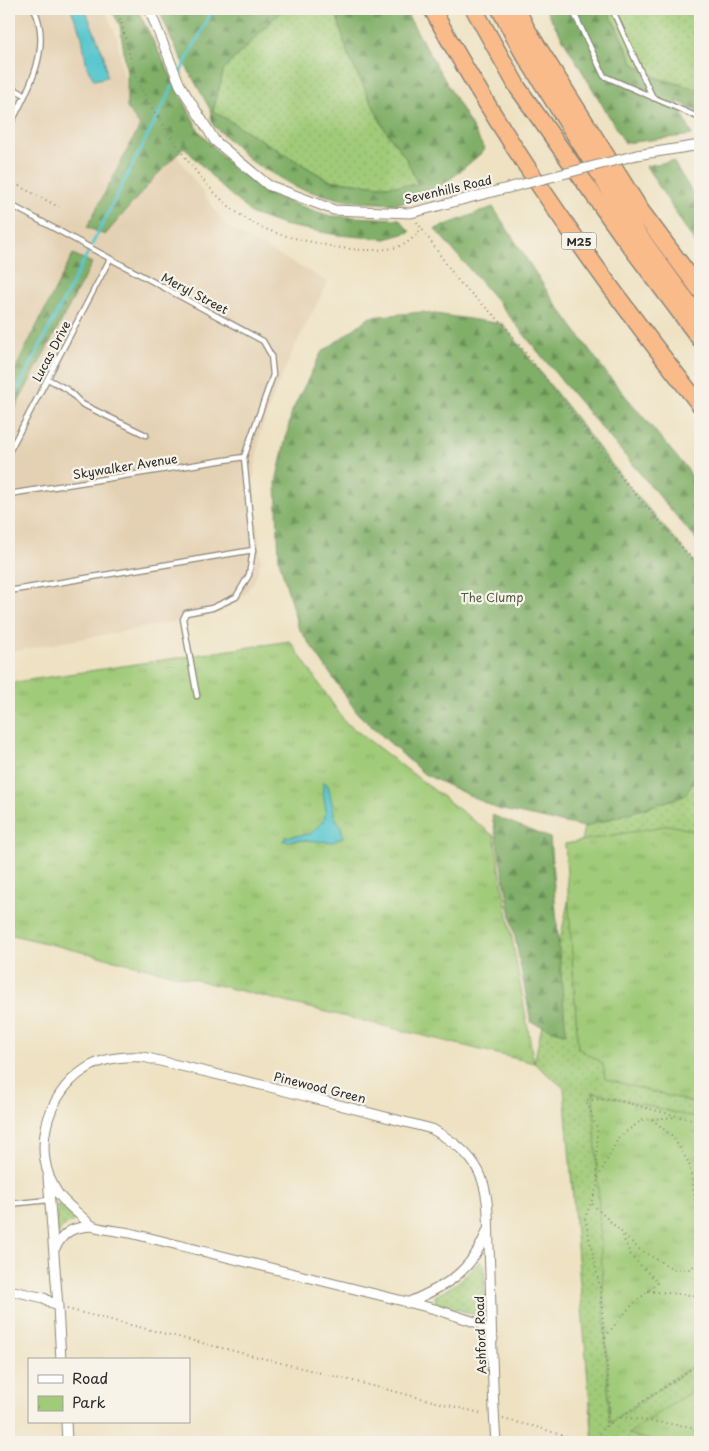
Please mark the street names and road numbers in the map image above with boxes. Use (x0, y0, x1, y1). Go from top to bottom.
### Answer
street label: Sevenhills Road (402, 170, 494, 208)
road number: M25 (562, 232, 596, 250)
street label: Meryl Street (158, 268, 232, 318)
street label: Lucas Drive (27, 317, 75, 385)
street label: Skywalker Avenue (71, 449, 179, 483)
street label: Pinewood Green (272, 1067, 368, 1107)
street label: Ashford Road (470, 1296, 490, 1374)

